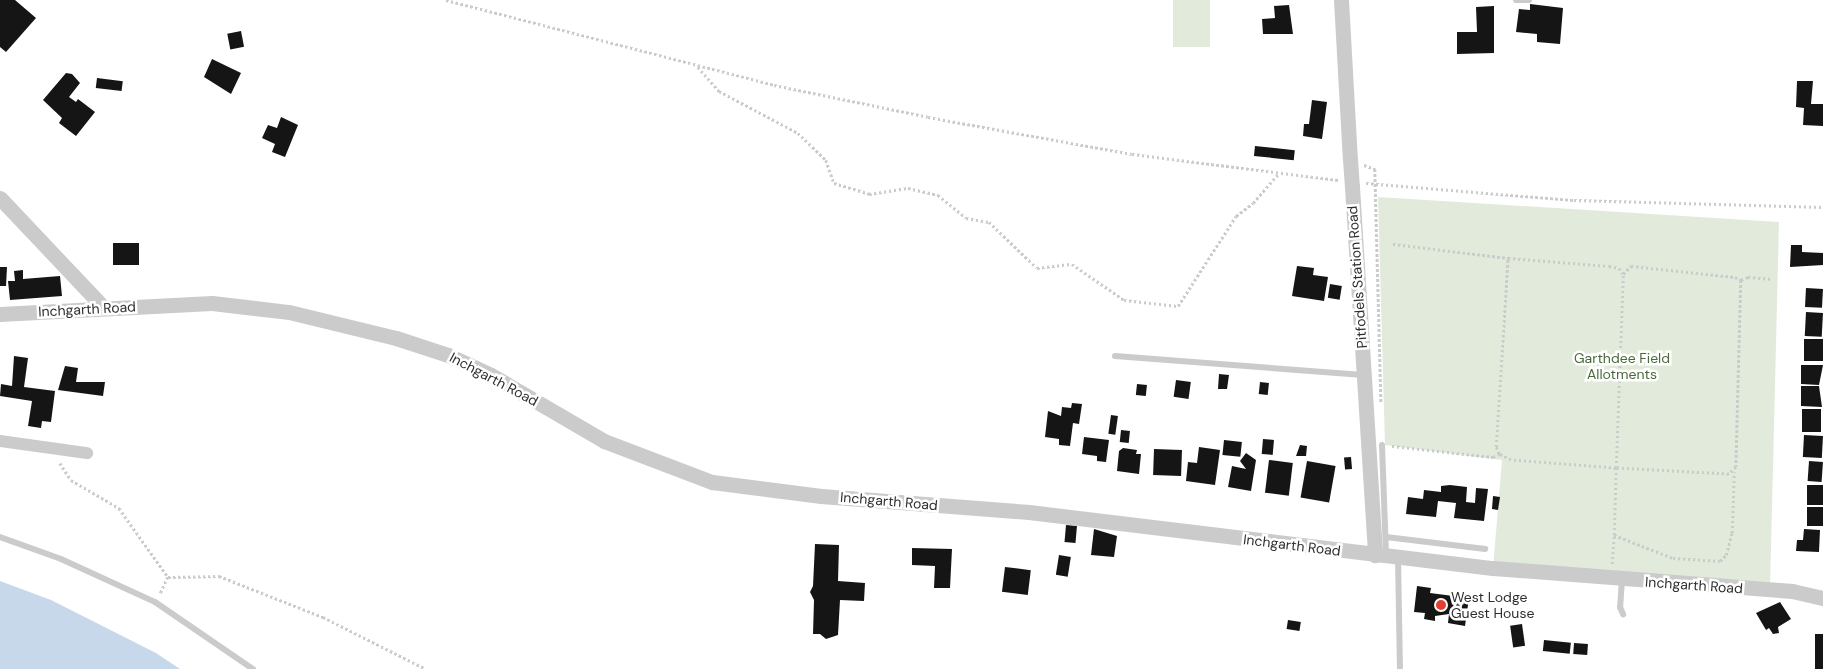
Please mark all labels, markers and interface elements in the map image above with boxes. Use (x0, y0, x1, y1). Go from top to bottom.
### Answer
street label: Pitfodels Station Road (1344, 205, 1370, 349)
street label: Inchgarth Road (38, 298, 136, 320)
street label: Inchgarth Road (447, 349, 541, 409)
park label: Garthdee Field Allotments (1574, 350, 1670, 382)
street label: Inchgarth Road (840, 488, 938, 514)
street label: Inchgarth Road (1242, 531, 1342, 559)
street label: Inchgarth Road (1645, 573, 1743, 597)
place label: West Lodge Guest House (1451, 589, 1534, 622)
marker: West Lodge Guest House (1435, 599, 1447, 611)

